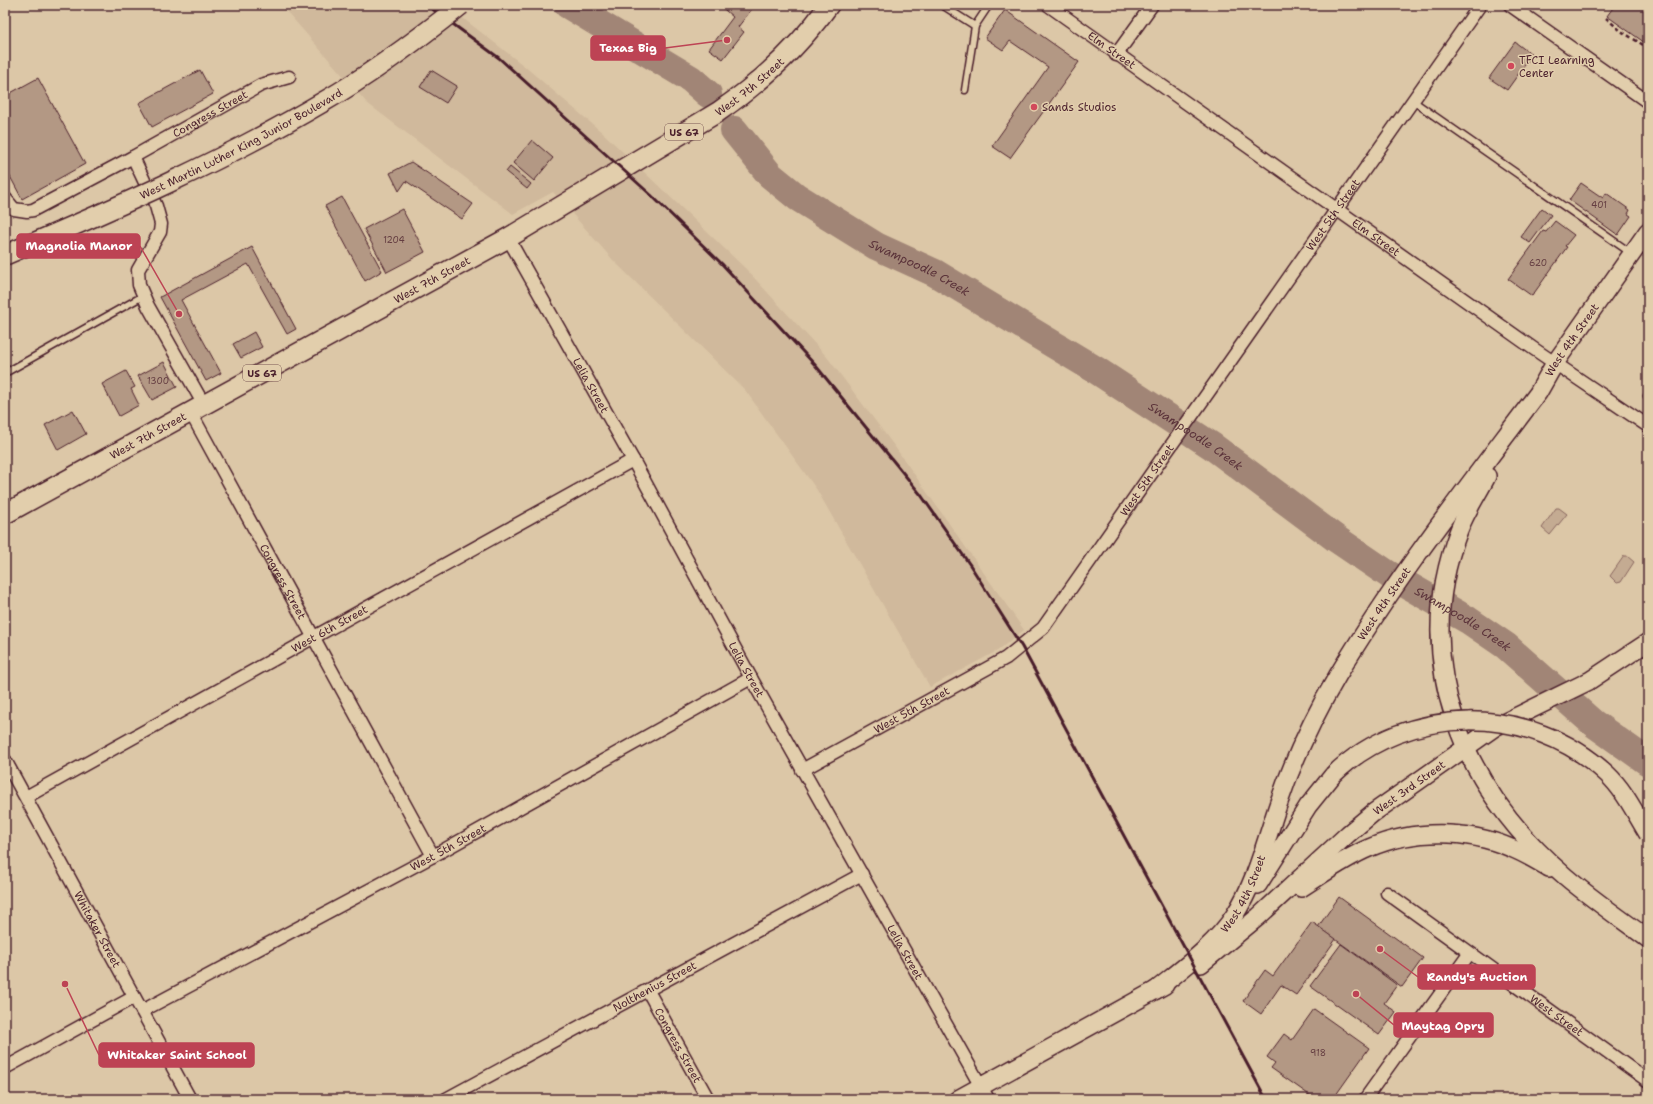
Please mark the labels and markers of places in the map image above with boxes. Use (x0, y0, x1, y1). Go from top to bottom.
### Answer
callout: Texas Big (591, 36, 665, 60)
place label: TFCI Learning Center (1519, 53, 1595, 81)
marker: TFCI Learning Center (1506, 61, 1516, 71)
place label: Sands Studios (1042, 100, 1116, 115)
marker: Sands Studios (1029, 102, 1039, 112)
callout: Magnolia Manor (17, 234, 140, 258)
callout: Randy's Auction (1418, 965, 1535, 989)
callout: Maytag Opry (1394, 1013, 1493, 1037)
callout: Whitaker Saint School (99, 1043, 254, 1067)

